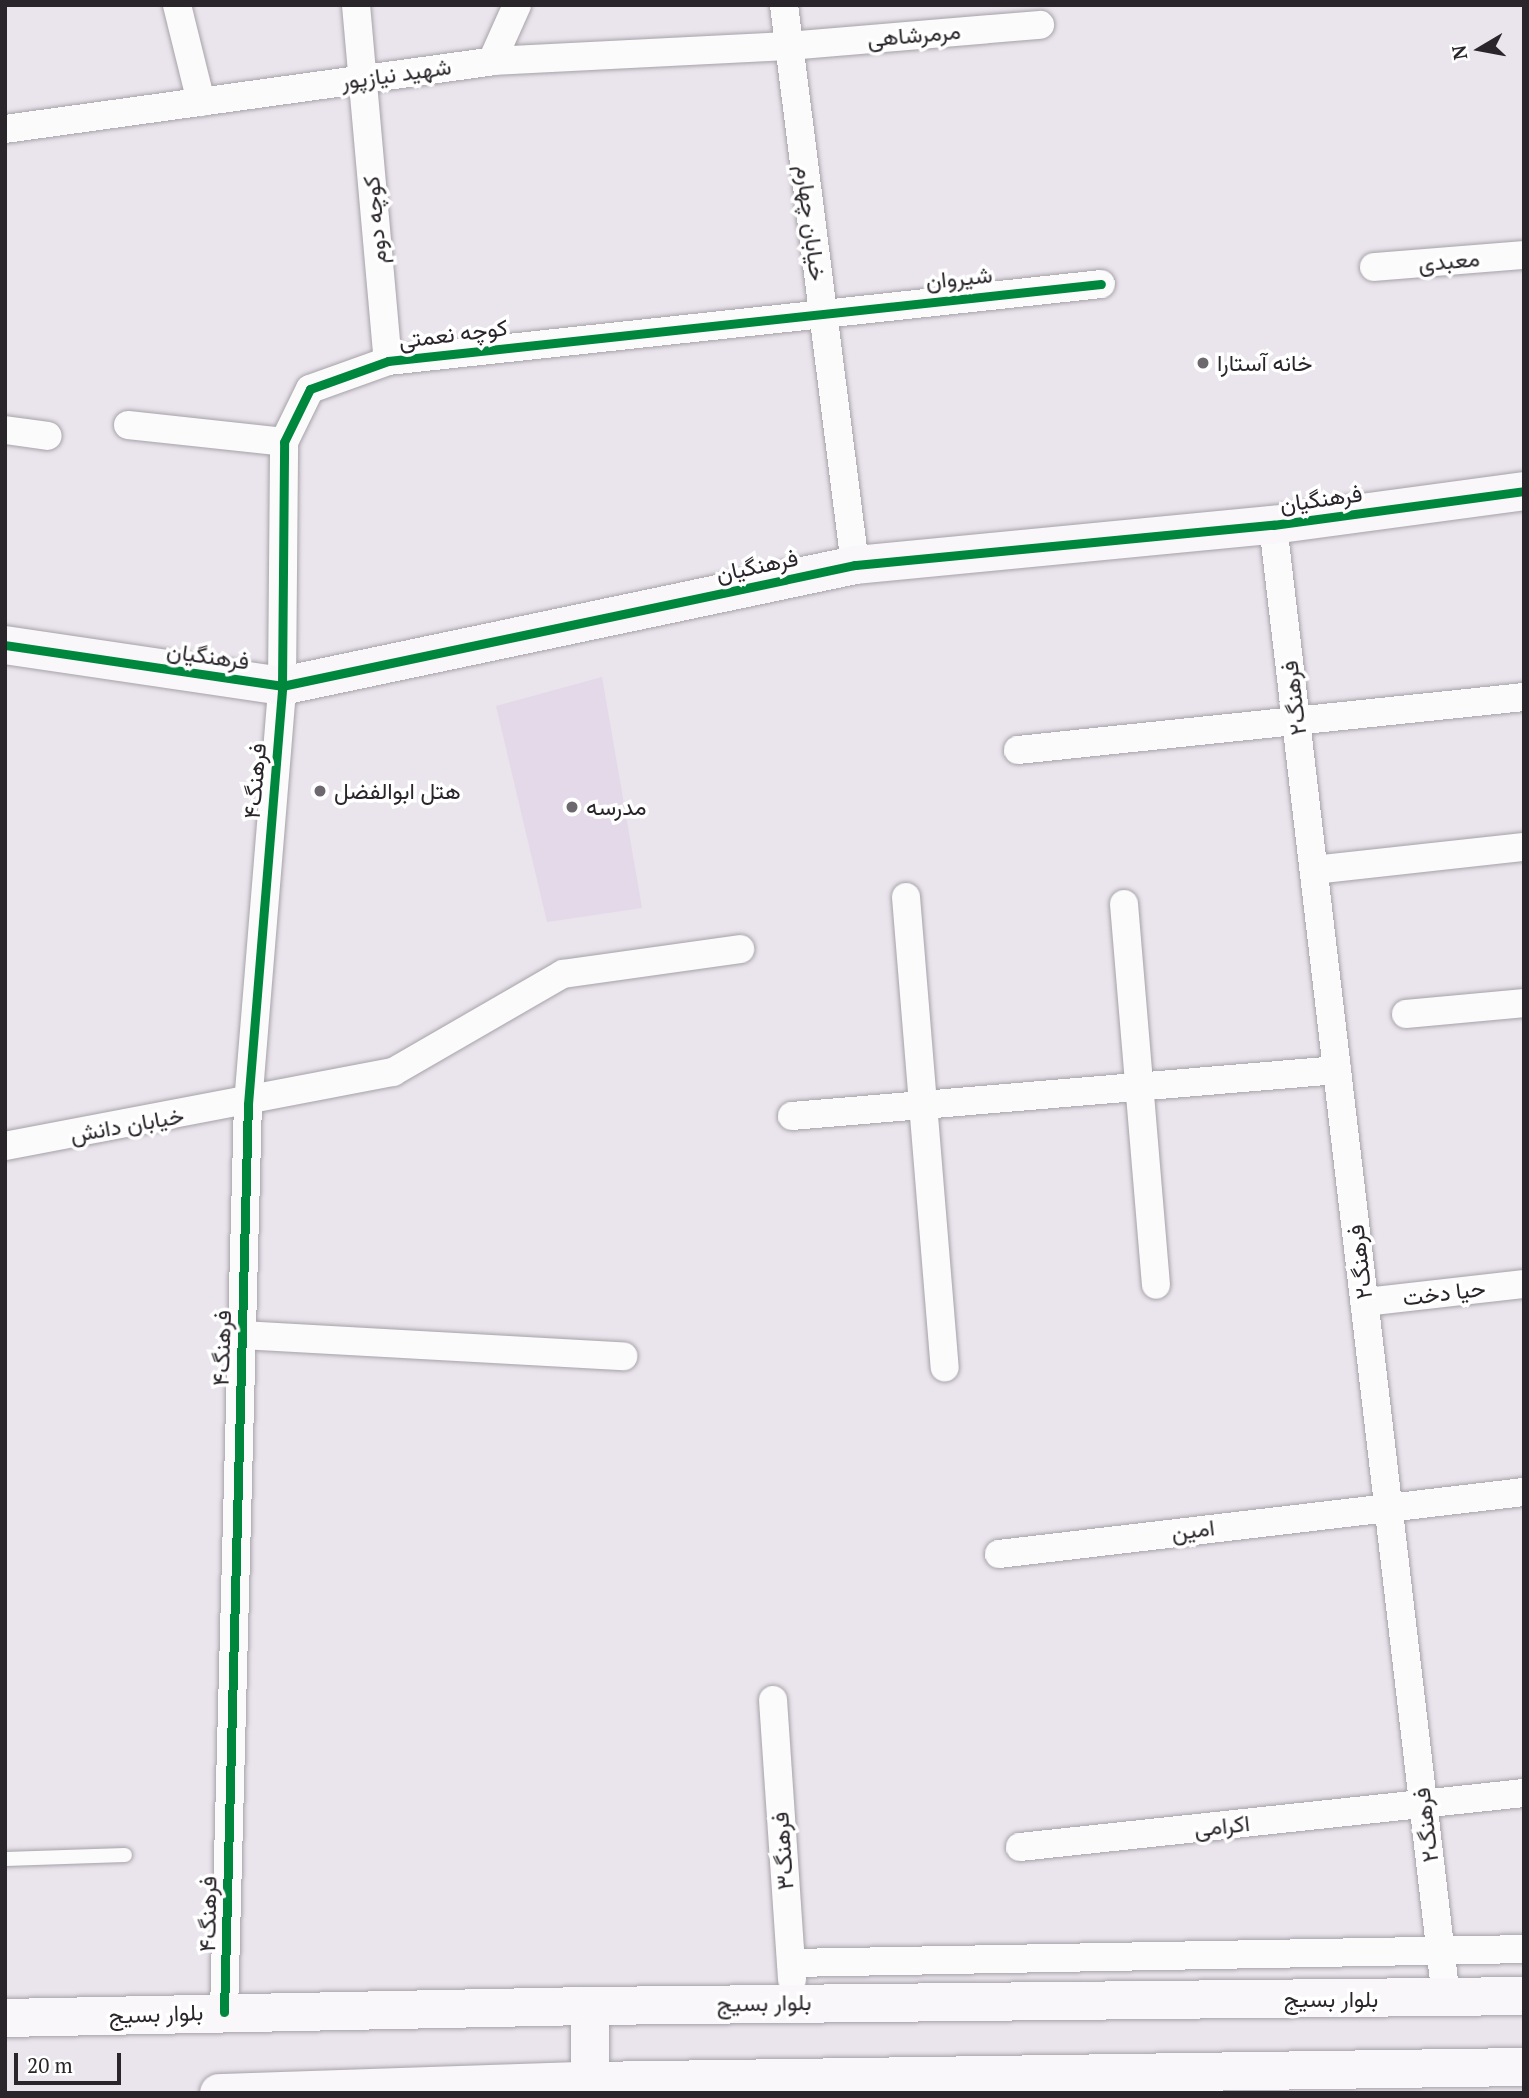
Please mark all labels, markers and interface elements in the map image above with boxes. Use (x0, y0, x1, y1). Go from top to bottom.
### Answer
north arrow (1445, 14, 1515, 84)
street label: مرمرشاهی (866, 17, 962, 53)
text: N (1445, 43, 1472, 62)
street label: شهید نیازپور (339, 53, 453, 95)
street label: خیابان چهارم (790, 164, 832, 282)
street label: کوچه دوم (357, 175, 393, 265)
street label: معبدی (1417, 245, 1481, 277)
street label: شیروان (924, 261, 994, 295)
street label: کوچه نعمتی (397, 314, 509, 354)
place label: خانه آستارا (1217, 349, 1312, 377)
marker: خانه آستارا (1195, 355, 1211, 371)
street label: فرهنگیان (1278, 480, 1364, 518)
street label: فرهنگیان (714, 544, 800, 588)
street label: فرهنگیان (165, 637, 251, 675)
street label: فرهنگ۲ (1276, 659, 1312, 737)
street label: فرهنگ۴ (238, 742, 272, 820)
place label: هتل ابوالفضل (334, 777, 461, 805)
marker: هتل ابوالفضل (312, 783, 328, 799)
place label: مدرسه (586, 793, 647, 821)
marker: مدرسه (564, 799, 580, 815)
street label: خیابان دانش (68, 1101, 186, 1149)
street label: فرهنگ۲ (1342, 1223, 1378, 1301)
street label: حیا دخت (1401, 1274, 1487, 1312)
street label: فرهنگ۴ (207, 1309, 237, 1387)
street label: امین (1170, 1514, 1216, 1546)
street label: فرهنگ۲ (1408, 1786, 1444, 1864)
street label: اکرامی (1193, 1809, 1251, 1843)
street label: فرهنگ۳ (767, 1811, 799, 1891)
street label: فرهنگ۴ (194, 1876, 222, 1952)
street label: بلوار بسیج (1284, 1985, 1378, 2013)
street label: بلوار بسیج (716, 1988, 812, 2018)
street label: بلوار بسیج (108, 1999, 204, 2029)
scale bar (18, 2038, 124, 2082)
text: 20 m (27, 2051, 73, 2079)

